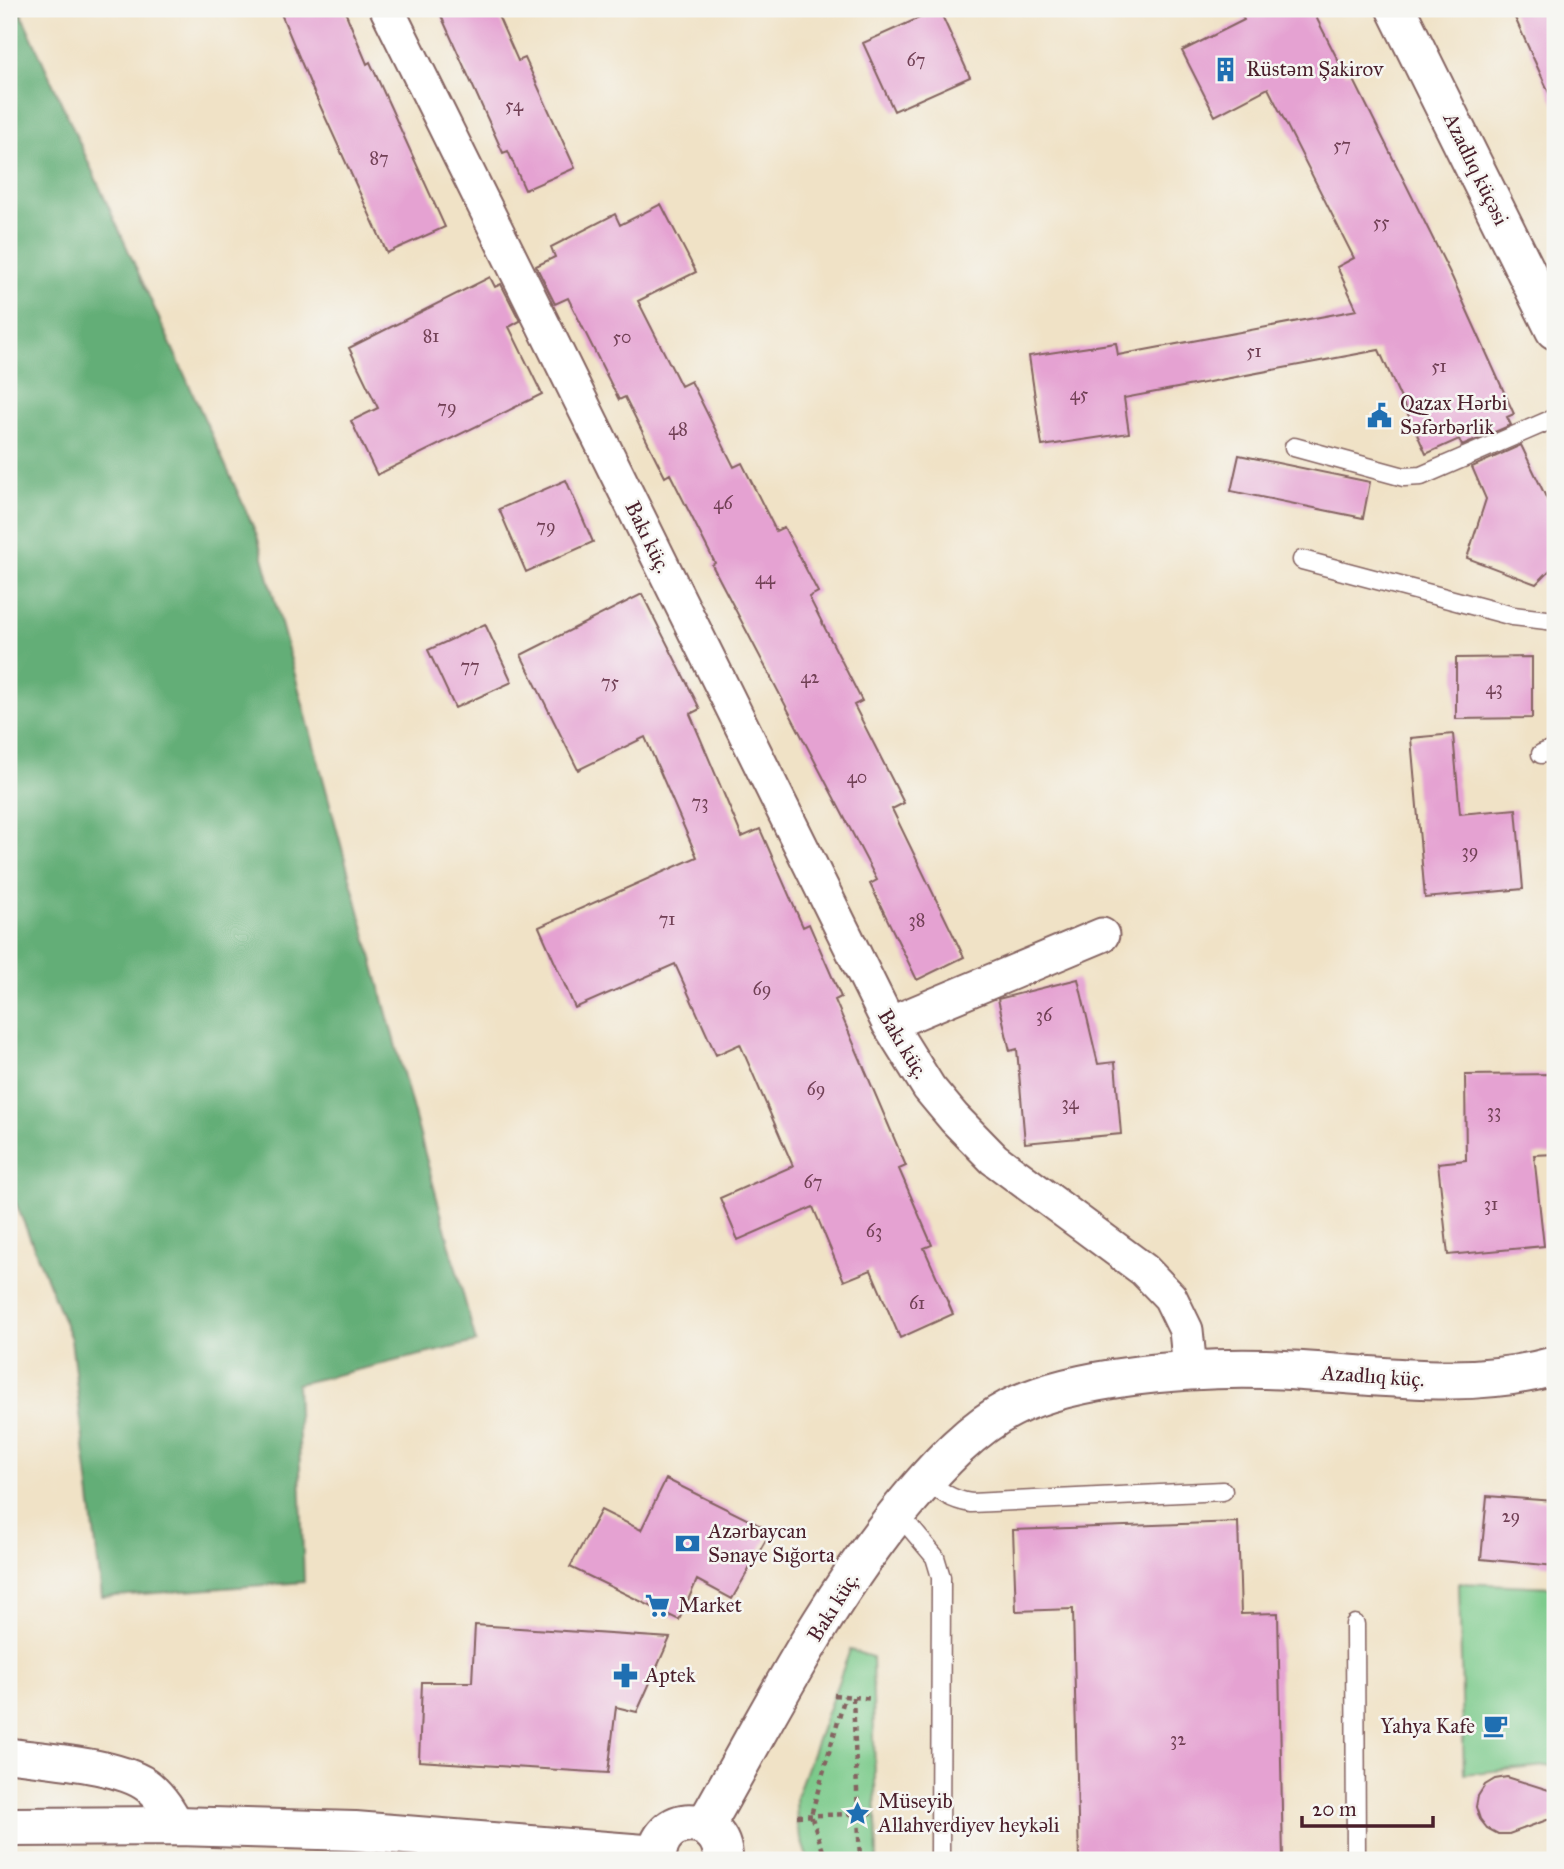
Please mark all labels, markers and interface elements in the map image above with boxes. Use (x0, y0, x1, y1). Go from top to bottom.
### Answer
house number: 67 (907, 49, 925, 71)
building icon: Rüstəm Şakirov (1212, 55, 1240, 83)
place label: Rüstəm Şakirov (1246, 56, 1384, 82)
house number: 54 (505, 94, 524, 116)
street label: Azadlıq küçəsi (1437, 108, 1514, 230)
house number: 57 (1333, 134, 1351, 156)
house number: 87 (369, 147, 389, 169)
house number: 55 (1373, 211, 1390, 233)
house number: 81 (423, 325, 439, 347)
house number: 50 (613, 326, 631, 348)
house number: 51 (1246, 340, 1262, 362)
house number: 51 (1431, 355, 1447, 377)
house number: 45 (1070, 383, 1089, 405)
place label: Qazax Hərbi Səfərbərlik (1400, 390, 1508, 440)
house number: 79 (437, 396, 457, 418)
public building icon: Qazax Hərbi Səfərbərlik (1366, 401, 1394, 429)
house number: 48 (668, 418, 688, 440)
house number: 46 (713, 492, 733, 514)
street label: Bakı küç. (619, 497, 677, 577)
house number: 79 (536, 515, 556, 537)
house number: 44 (755, 567, 776, 589)
house number: 77 (460, 655, 480, 677)
house number: 42 (801, 666, 820, 688)
house number: 75 (601, 671, 620, 693)
house number: 43 (1485, 677, 1503, 699)
house number: 40 (847, 766, 867, 788)
house number: 73 (692, 791, 708, 813)
house number: 39 (1462, 840, 1478, 862)
house number: 71 (659, 908, 675, 930)
house number: 38 (909, 909, 925, 931)
house number: 69 (753, 978, 771, 1000)
street label: Bakı küç. (872, 1004, 934, 1084)
house number: 36 (1036, 1004, 1053, 1026)
house number: 69 (807, 1078, 825, 1100)
house number: 34 (1061, 1092, 1080, 1114)
house number: 33 (1487, 1100, 1501, 1122)
house number: 67 (804, 1171, 822, 1193)
house number: 31 (1484, 1193, 1498, 1215)
house number: 63 (866, 1220, 882, 1242)
house number: 61 (909, 1292, 925, 1314)
street label: Azadlıq küç. (1319, 1359, 1426, 1393)
house number: 29 (1502, 1505, 1520, 1527)
place label: Azərbaycan Sənaye Sığorta (707, 1518, 835, 1568)
bank icon: Azərbaycan Sənaye Sığorta (674, 1529, 702, 1557)
street label: Bakı küç. (802, 1567, 864, 1647)
supermarket icon: Market (644, 1591, 672, 1619)
place label: Market (678, 1592, 743, 1618)
pharmacy icon: Aptek (611, 1661, 639, 1689)
place label: Aptek (644, 1662, 696, 1688)
cafe icon: Yahya Kafe (1481, 1712, 1509, 1740)
place label: Yahya Kafe (1380, 1713, 1475, 1739)
house number: 32 (1170, 1728, 1186, 1750)
scale bar (1302, 1785, 1433, 1829)
place label: Müseyib Allahverdiyev heykəli (877, 1788, 1060, 1838)
text: 20 m (1312, 1796, 1357, 1822)
place icon: Müseyib Allahverdiyev heykəli (844, 1799, 872, 1827)

